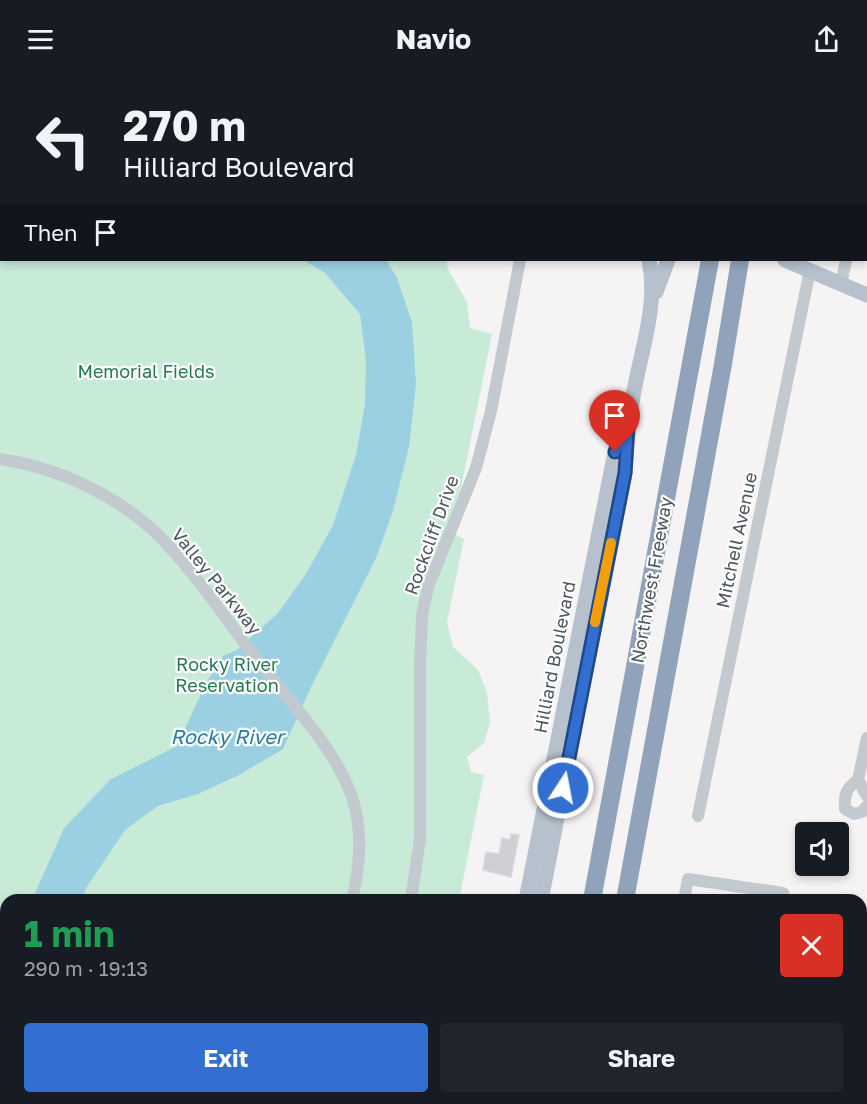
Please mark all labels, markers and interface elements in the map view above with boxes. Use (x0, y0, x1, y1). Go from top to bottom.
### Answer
icon: menu (24, 23, 57, 56)
text: Navio (396, 23, 471, 55)
icon: share (810, 23, 843, 56)
text: 270 m (123, 100, 246, 150)
icon: left (24, 102, 102, 180)
text: Hilliard Boulevard (123, 151, 355, 183)
icon: arrive (89, 216, 122, 249)
text: Then (24, 219, 77, 246)
park label: Memorial Fields (77, 360, 215, 382)
pin (589, 390, 640, 452)
icon: arrive (598, 399, 631, 432)
street label: Mitchell Avenue (711, 470, 761, 610)
street label: Rockcliff Drive (399, 472, 463, 598)
street label: Northwest Freeway (626, 495, 676, 665)
street label: Valley Parkway (167, 523, 267, 639)
street label: Hilliard Boulevard (528, 579, 580, 735)
park label: Rocky River Reservation (175, 653, 279, 696)
water label: Rocky River (170, 724, 287, 749)
position arrow (531, 756, 595, 820)
map controls (795, 822, 849, 876)
button: sound (795, 822, 849, 876)
text: 1 min (24, 912, 115, 955)
button: close (780, 914, 843, 977)
text: 290 m · 19:13 (24, 956, 148, 980)
button: Exit (24, 1023, 428, 1092)
button: Share (440, 1023, 843, 1092)

